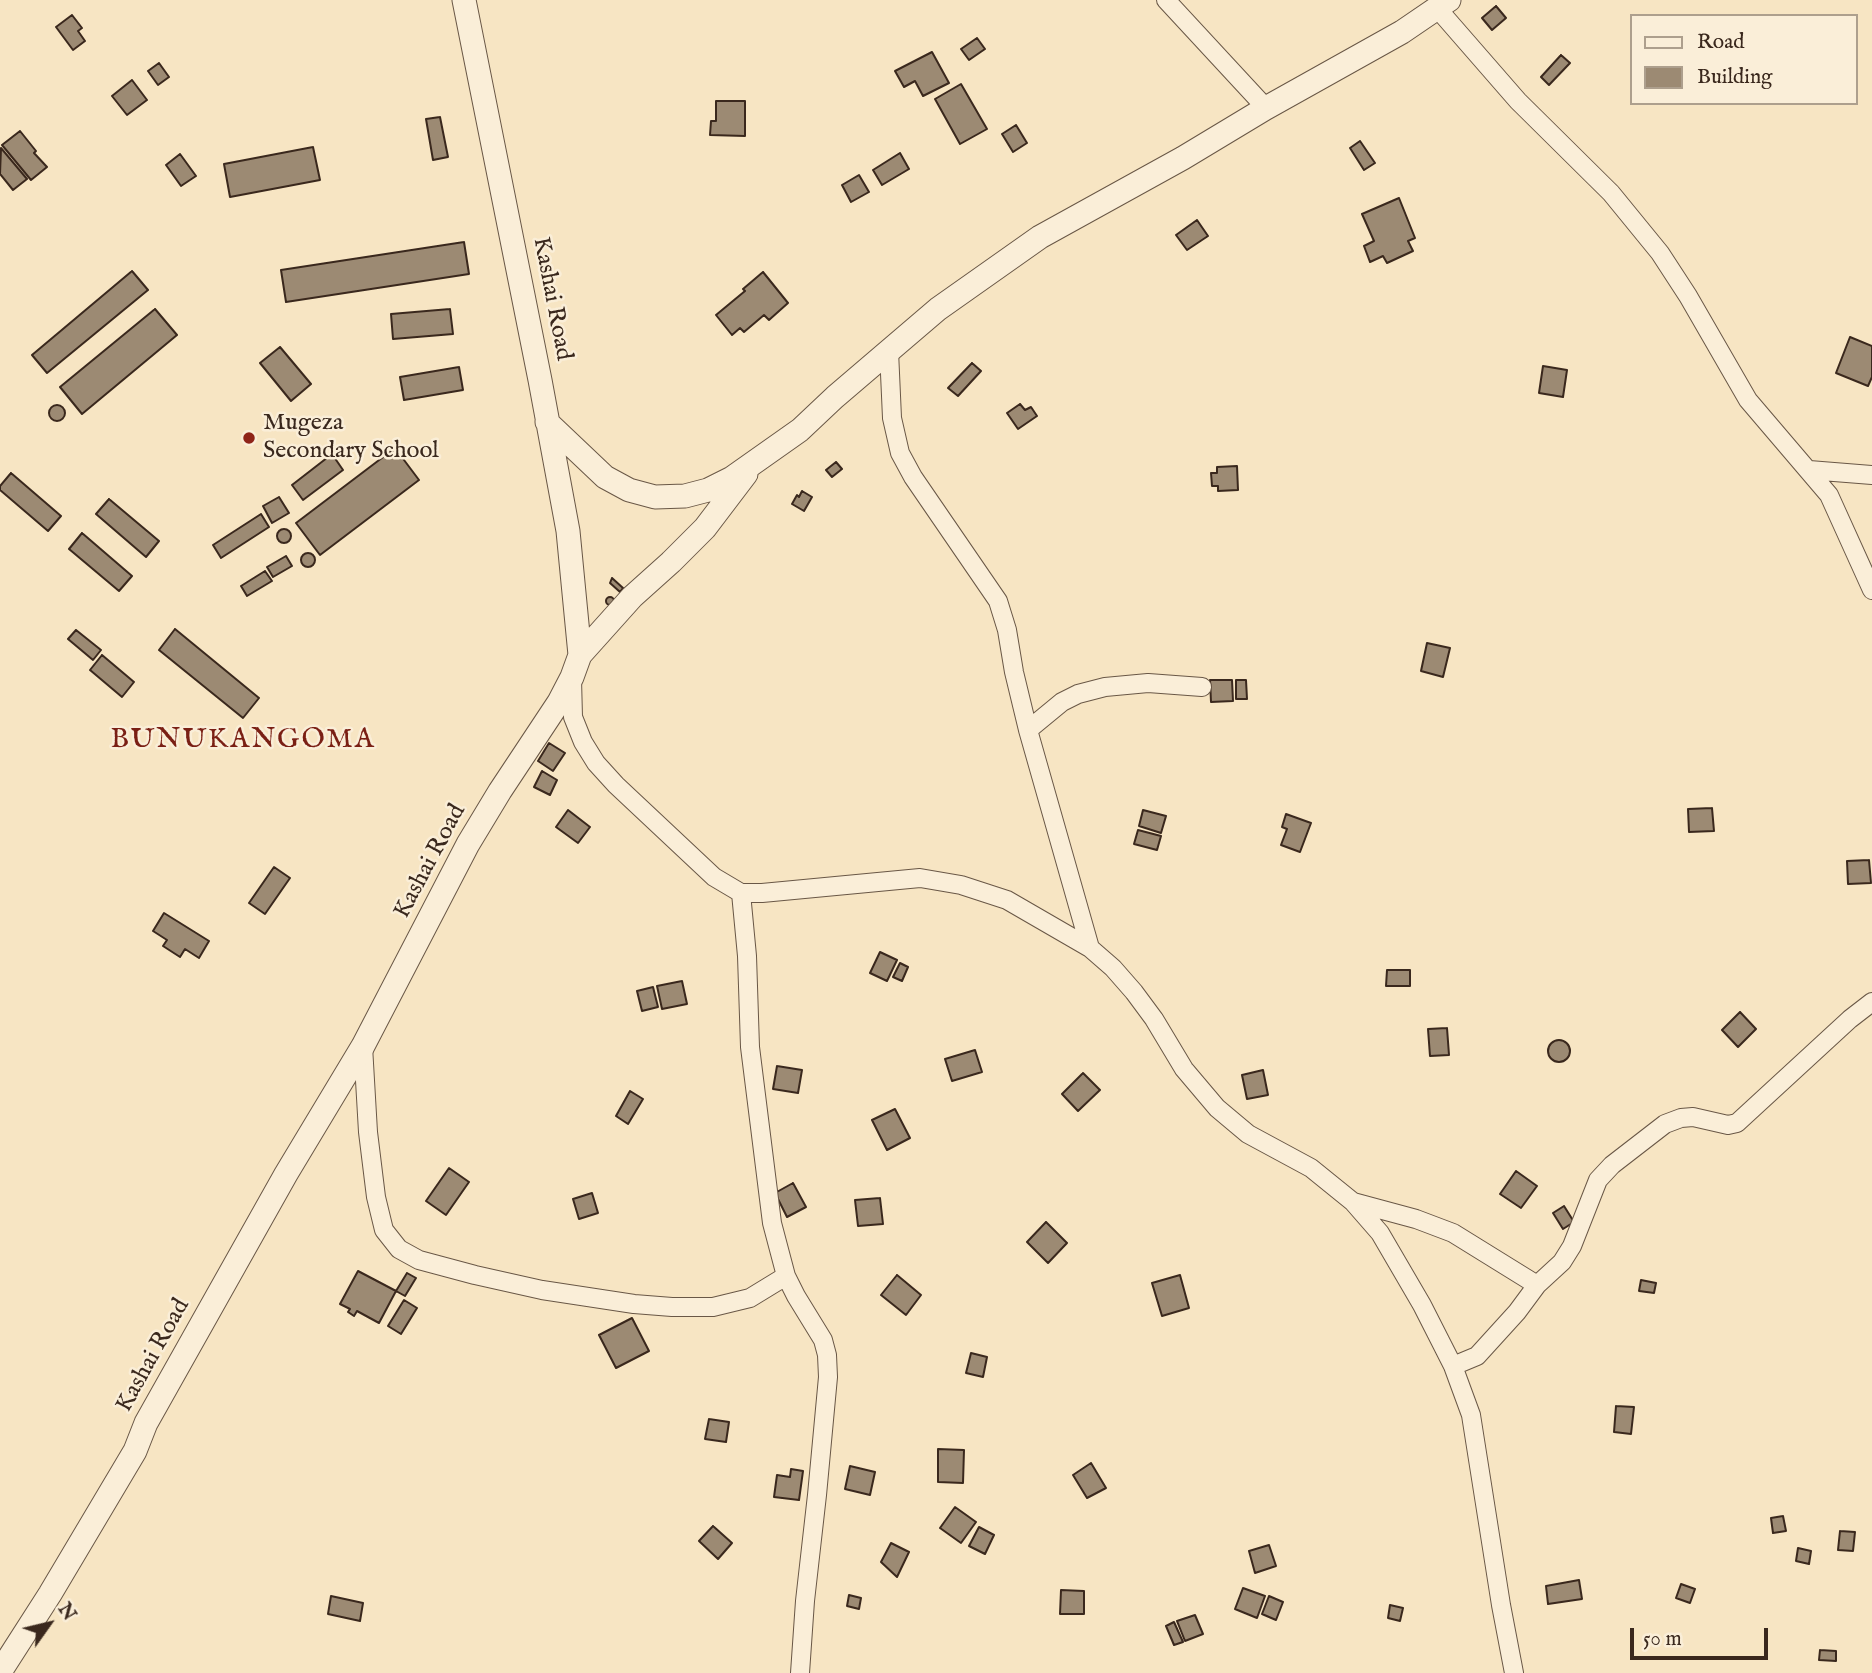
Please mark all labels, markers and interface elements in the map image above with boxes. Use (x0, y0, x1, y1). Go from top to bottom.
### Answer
legend (1630, 14, 1858, 105)
text: Road (1697, 29, 1744, 56)
text: Building (1697, 64, 1772, 91)
street label: Kashai Road (525, 235, 577, 363)
place label: Mugeza Secondary School (263, 410, 439, 466)
marker: Mugeza Secondary School (241, 430, 257, 446)
district label: BUNUKANGOMA (112, 724, 374, 758)
street label: Kashai Road (389, 800, 473, 924)
street label: Kashai Road (111, 1294, 197, 1418)
north arrow (14, 1589, 84, 1659)
text: N (52, 1599, 81, 1626)
scale bar (1634, 1614, 1772, 1658)
text: 50 m (1643, 1626, 1682, 1653)

